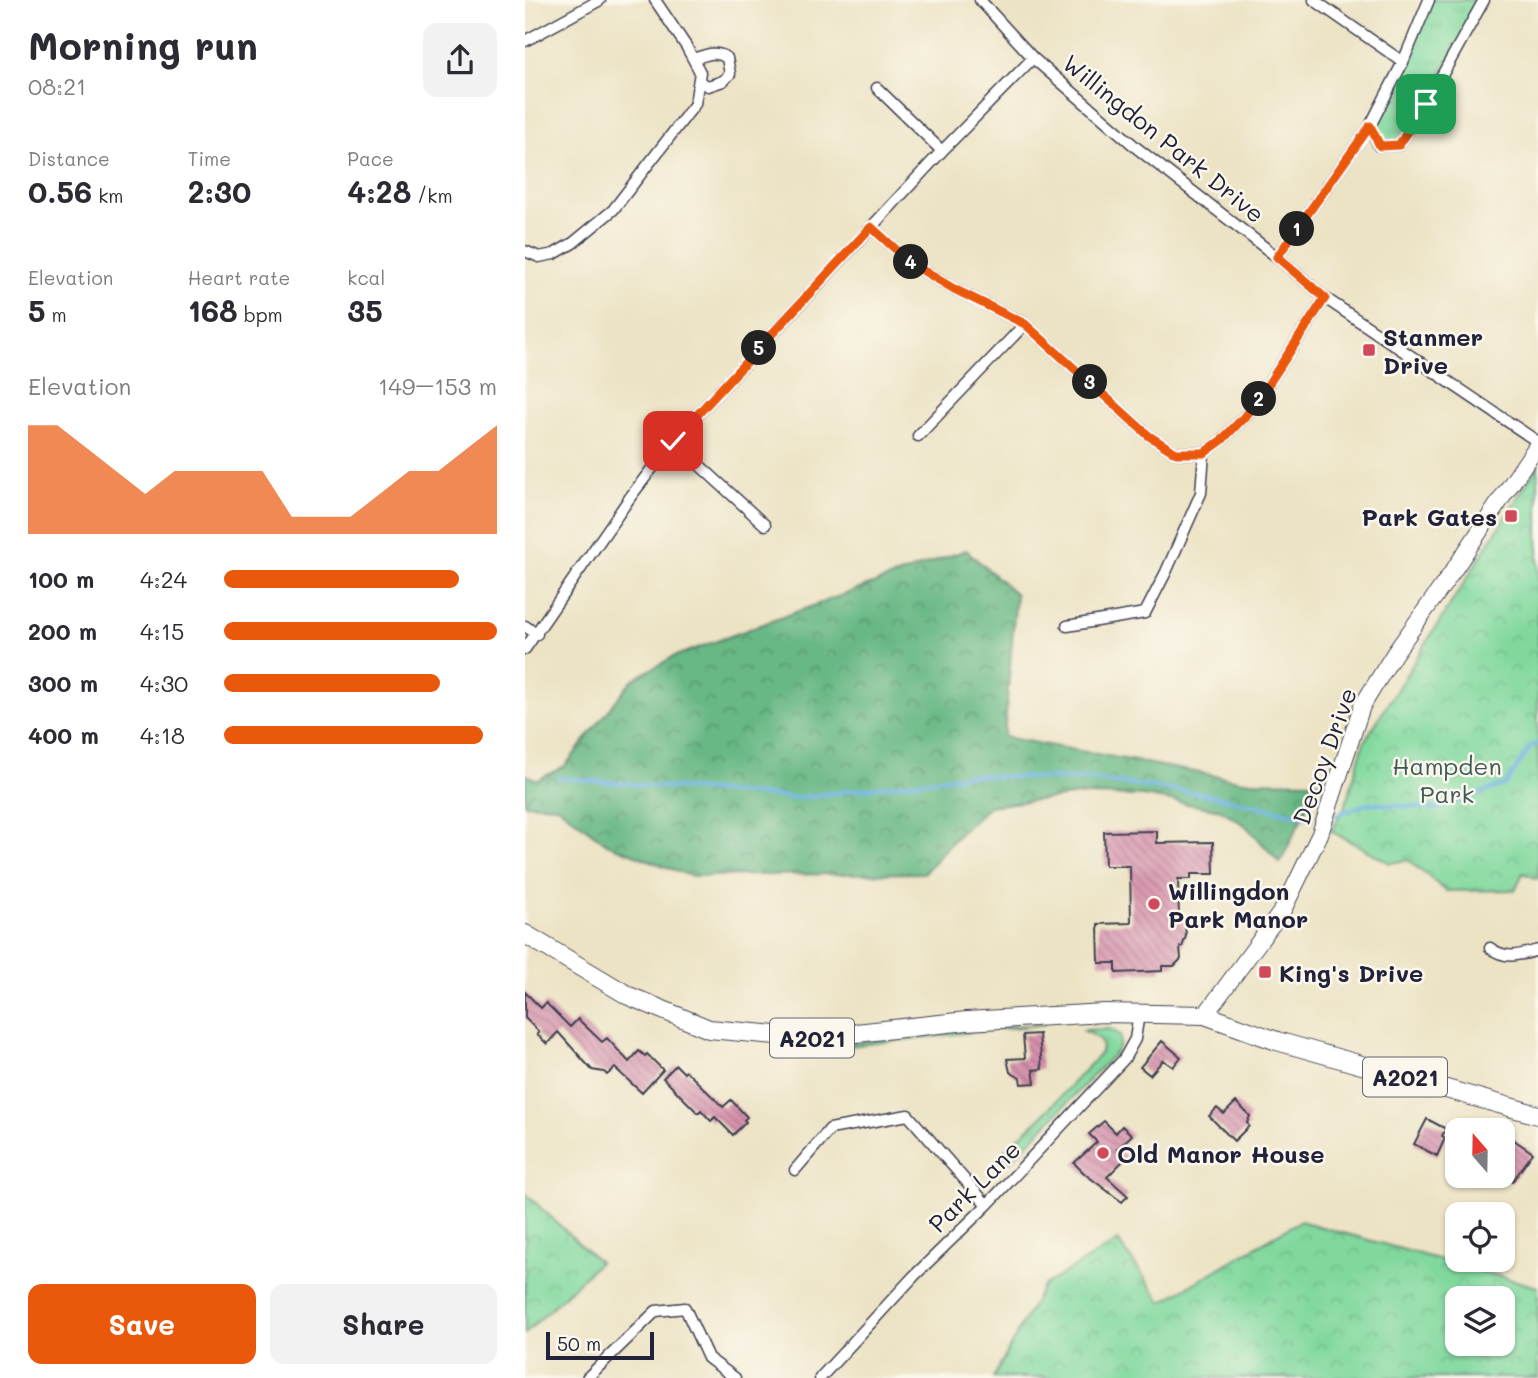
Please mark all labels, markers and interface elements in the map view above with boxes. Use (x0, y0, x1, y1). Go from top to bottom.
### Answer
text: Morning run (28, 20, 258, 70)
button: share (423, 23, 497, 97)
street label: Willingdon Park Drive (1057, 47, 1271, 229)
text: 08:21 (28, 71, 86, 101)
pin (1396, 74, 1456, 134)
icon: arrive (1407, 85, 1445, 123)
text: Distance (28, 146, 110, 171)
text: Time (188, 146, 231, 171)
text: Pace (347, 146, 394, 171)
text: 0.56 (28, 171, 92, 211)
text: 2:30 (188, 171, 251, 211)
text: 4:28 (347, 171, 411, 211)
text: km (92, 183, 124, 208)
text: /km (411, 183, 453, 208)
pin: 1 (1279, 212, 1315, 246)
text: 1 (1292, 216, 1301, 241)
pin: 4 (893, 244, 929, 280)
text: 4 (904, 249, 917, 274)
text: Elevation (28, 265, 113, 290)
text: Heart rate (188, 265, 290, 290)
text: kcal (347, 265, 385, 290)
text: 5 (28, 290, 46, 330)
text: 168 (188, 290, 238, 330)
text: 35 (347, 290, 383, 330)
text: m (46, 302, 67, 327)
text: bpm (238, 302, 283, 327)
place label: Stanmer Drive (1383, 321, 1483, 380)
pin: 5 (741, 330, 777, 366)
text: 5 (753, 335, 764, 360)
marker: Stanmer Drive (1361, 342, 1377, 358)
pin: 3 (1073, 364, 1107, 400)
text: 3 (1084, 369, 1095, 394)
text: Elevation (28, 371, 131, 401)
text: 149–153 m (378, 371, 497, 401)
pin: 2 (1241, 382, 1277, 416)
text: 2 (1253, 386, 1264, 411)
pin (643, 411, 703, 471)
icon: check (654, 422, 692, 460)
place label: Park Gates (1362, 501, 1497, 532)
marker: Park Gates (1503, 508, 1519, 524)
text: 100 m (28, 564, 94, 594)
text: 4:24 (140, 564, 187, 594)
text: 200 m (28, 616, 97, 646)
text: 4:15 (140, 616, 184, 646)
text: 300 m (28, 668, 98, 698)
text: 4:30 (140, 668, 188, 698)
street label: Decoy Drive (1285, 683, 1363, 829)
text: 400 m (28, 720, 99, 750)
text: 4:18 (140, 720, 185, 750)
park label: Hampden Park (1392, 750, 1502, 809)
place label: Willingdon Park Manor (1168, 875, 1308, 934)
marker: Willingdon Park Manor (1146, 896, 1162, 912)
place label: King's Drive (1279, 957, 1423, 988)
marker: King's Drive (1257, 964, 1273, 980)
road number: A2021 (770, 1018, 854, 1058)
road number: A2021 (1363, 1058, 1447, 1096)
north arrow (1445, 1118, 1515, 1188)
map controls (1445, 1118, 1515, 1356)
street label: Park Lane (921, 1133, 1027, 1239)
place label: Old Manor House (1117, 1138, 1324, 1169)
marker: Old Manor House (1095, 1145, 1111, 1161)
button: locate (1445, 1202, 1515, 1272)
button: Save (28, 1284, 256, 1364)
button: Share (270, 1284, 497, 1364)
button: layers (1445, 1286, 1515, 1356)
scale bar (546, 1329, 655, 1361)
text: 50 m (557, 1331, 601, 1356)

